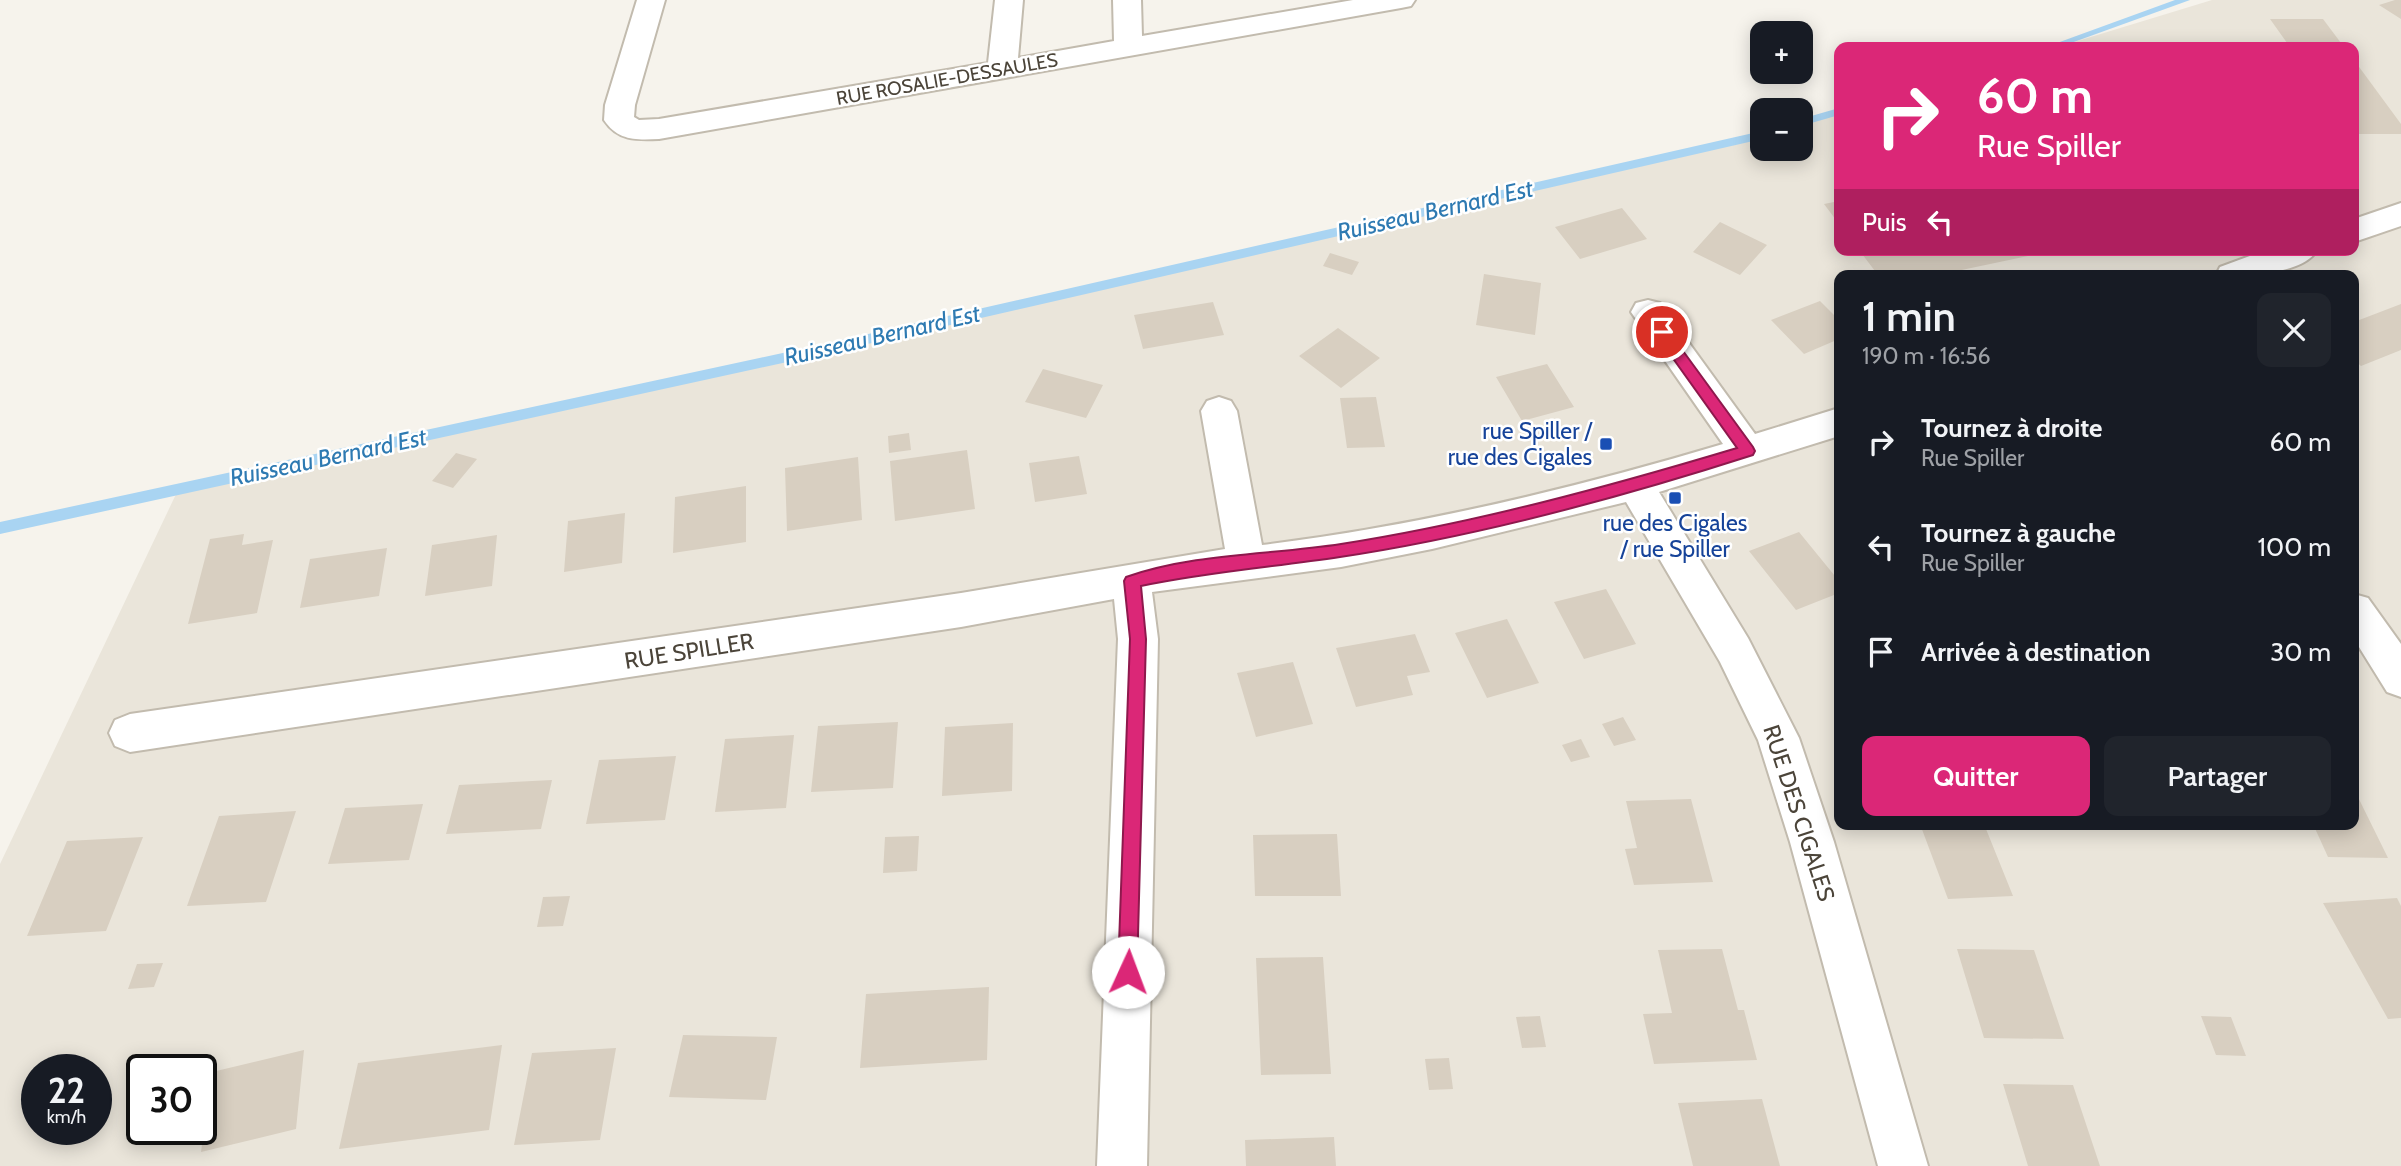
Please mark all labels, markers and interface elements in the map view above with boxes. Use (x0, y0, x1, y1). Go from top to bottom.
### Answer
map controls (1750, 21, 1813, 161)
button: + (1750, 21, 1813, 84)
street label: RUE ROSALIE-DESSAULES (834, 48, 1060, 110)
text: 60 m (1977, 66, 2093, 125)
icon: right (1862, 70, 1953, 161)
button: − (1750, 98, 1813, 161)
text: Rue Spiller (1977, 126, 2121, 165)
water label: Ruisseau Bernard Est (1334, 173, 1537, 247)
icon: left (1921, 203, 1959, 241)
text: Puis (1862, 206, 1907, 238)
text: 1 min (1862, 290, 1956, 342)
button: close (2257, 293, 2331, 367)
water label: Ruisseau Bernard Est (781, 298, 984, 372)
pin (1632, 302, 1692, 362)
icon: arrive (1643, 313, 1681, 351)
text: 190 m · 16:56 (1862, 342, 1991, 370)
text: Tournez à droite (1921, 412, 2103, 444)
place label: rue Spiller / rue des Cigales (1448, 417, 1594, 471)
water label: Ruisseau Bernard Est (227, 422, 430, 492)
icon: right (1862, 423, 1900, 461)
text: 60 m (2269, 426, 2331, 458)
marker: rue Spiller / rue des Cigales (1598, 436, 1614, 452)
text: Rue Spiller (1921, 444, 2024, 472)
marker: rue des Cigales / rue Spiller (1667, 490, 1683, 506)
place label: rue des Cigales / rue Spiller (1603, 509, 1747, 563)
text: Tournez à gauche (1921, 517, 2116, 549)
icon: left (1862, 528, 1900, 566)
text: 100 m (2258, 531, 2331, 563)
text: Rue Spiller (1921, 549, 2024, 577)
street label: RUE SPILLER (622, 627, 756, 675)
icon: arrive (1862, 633, 1900, 671)
text: Arrivée à destination (1921, 636, 2151, 668)
text: 30 m (2270, 636, 2331, 668)
street label: RUE DES CIGALES (1757, 721, 1841, 905)
button: Quitter (1862, 736, 2090, 816)
button: Partager (2104, 736, 2331, 816)
position arrow (1091, 935, 1165, 1009)
speed limit sign: 30 (126, 1054, 217, 1145)
text: 22 (48, 1069, 85, 1112)
text: km/h (47, 1106, 86, 1128)

